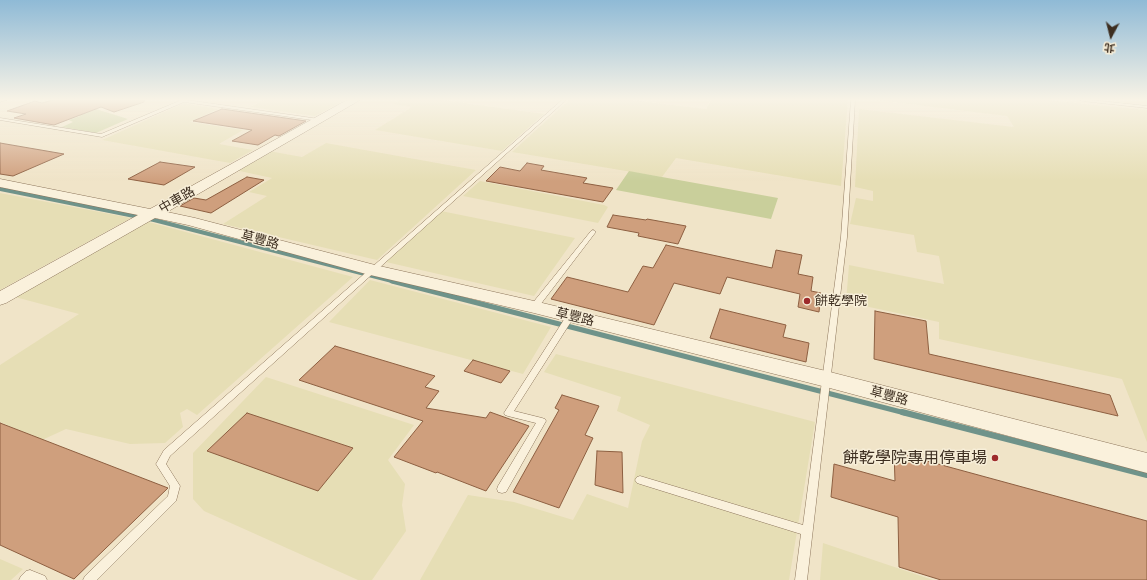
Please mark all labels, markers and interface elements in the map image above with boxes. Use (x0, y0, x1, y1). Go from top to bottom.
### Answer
north arrow (1091, 16, 1131, 56)
text: 北 (1103, 41, 1116, 55)
street label: 中車路 (156, 183, 198, 217)
street label: 草豐路 (239, 227, 281, 253)
place label: 餅乾學院 (815, 293, 867, 309)
marker: 餅乾學院 (802, 296, 812, 306)
street label: 草豐路 (554, 305, 596, 329)
street label: 草豐路 (868, 383, 910, 409)
place label: 餅乾學院專用停車場 (843, 448, 987, 468)
marker: 餅乾學院專用停車場 (990, 453, 1000, 463)

